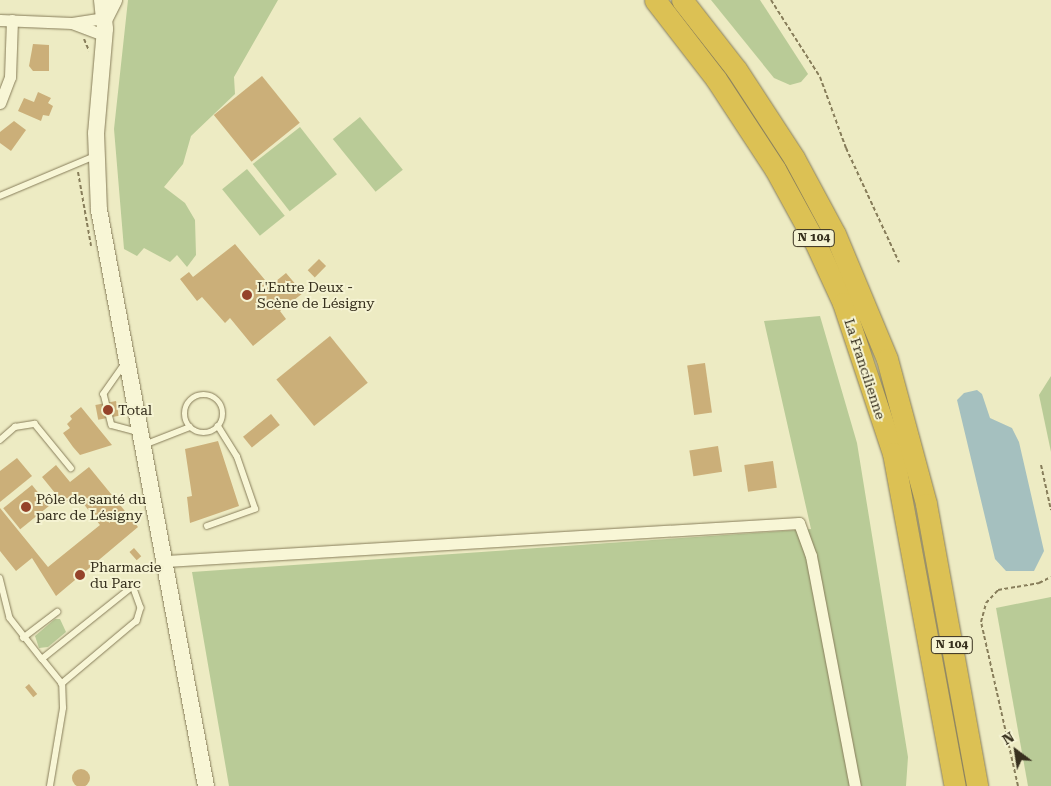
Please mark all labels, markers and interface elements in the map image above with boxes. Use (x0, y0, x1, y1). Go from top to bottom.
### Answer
road number: N 104 (793, 228, 835, 248)
place label: L'Entre Deux - Scène de Lésigny (257, 279, 375, 312)
marker: L'Entre Deux - Scène de Lésigny (241, 289, 253, 301)
street label: La Francilienne (841, 317, 889, 421)
place label: Total (118, 402, 152, 418)
marker: Total (102, 404, 114, 416)
place label: Pôle de santé du parc de Lésigny (36, 491, 146, 524)
marker: Pôle de santé du parc de Lésigny (20, 501, 32, 513)
place label: Pharmacie du Parc (90, 559, 161, 592)
marker: Pharmacie du Parc (74, 569, 86, 581)
road number: N 104 (931, 636, 973, 654)
north arrow (991, 726, 1041, 776)
text: N (1000, 729, 1017, 748)

